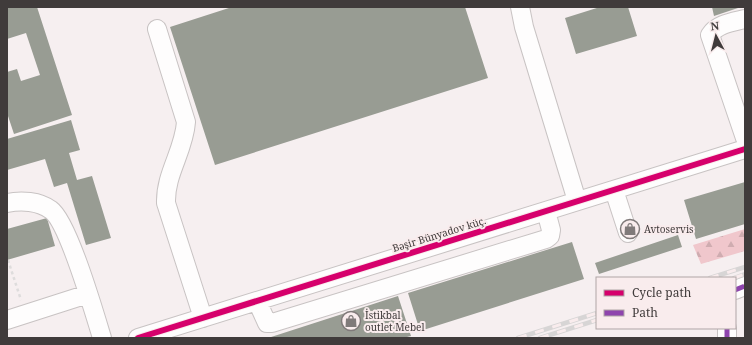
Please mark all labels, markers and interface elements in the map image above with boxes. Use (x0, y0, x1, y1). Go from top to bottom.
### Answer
north arrow (696, 16, 736, 56)
text: N (710, 18, 720, 34)
street label: Bəşir Bünyadov küç. (390, 213, 488, 255)
shop icon: Avtoservis (619, 218, 641, 240)
place label: Avtoservis (644, 222, 694, 236)
legend (596, 277, 736, 329)
text: Cycle path (632, 284, 692, 301)
text: Path (632, 304, 658, 321)
place label: İstikbal outlet Mebel (365, 308, 425, 334)
shop icon: İstikbal outlet Mebel (340, 310, 362, 332)

